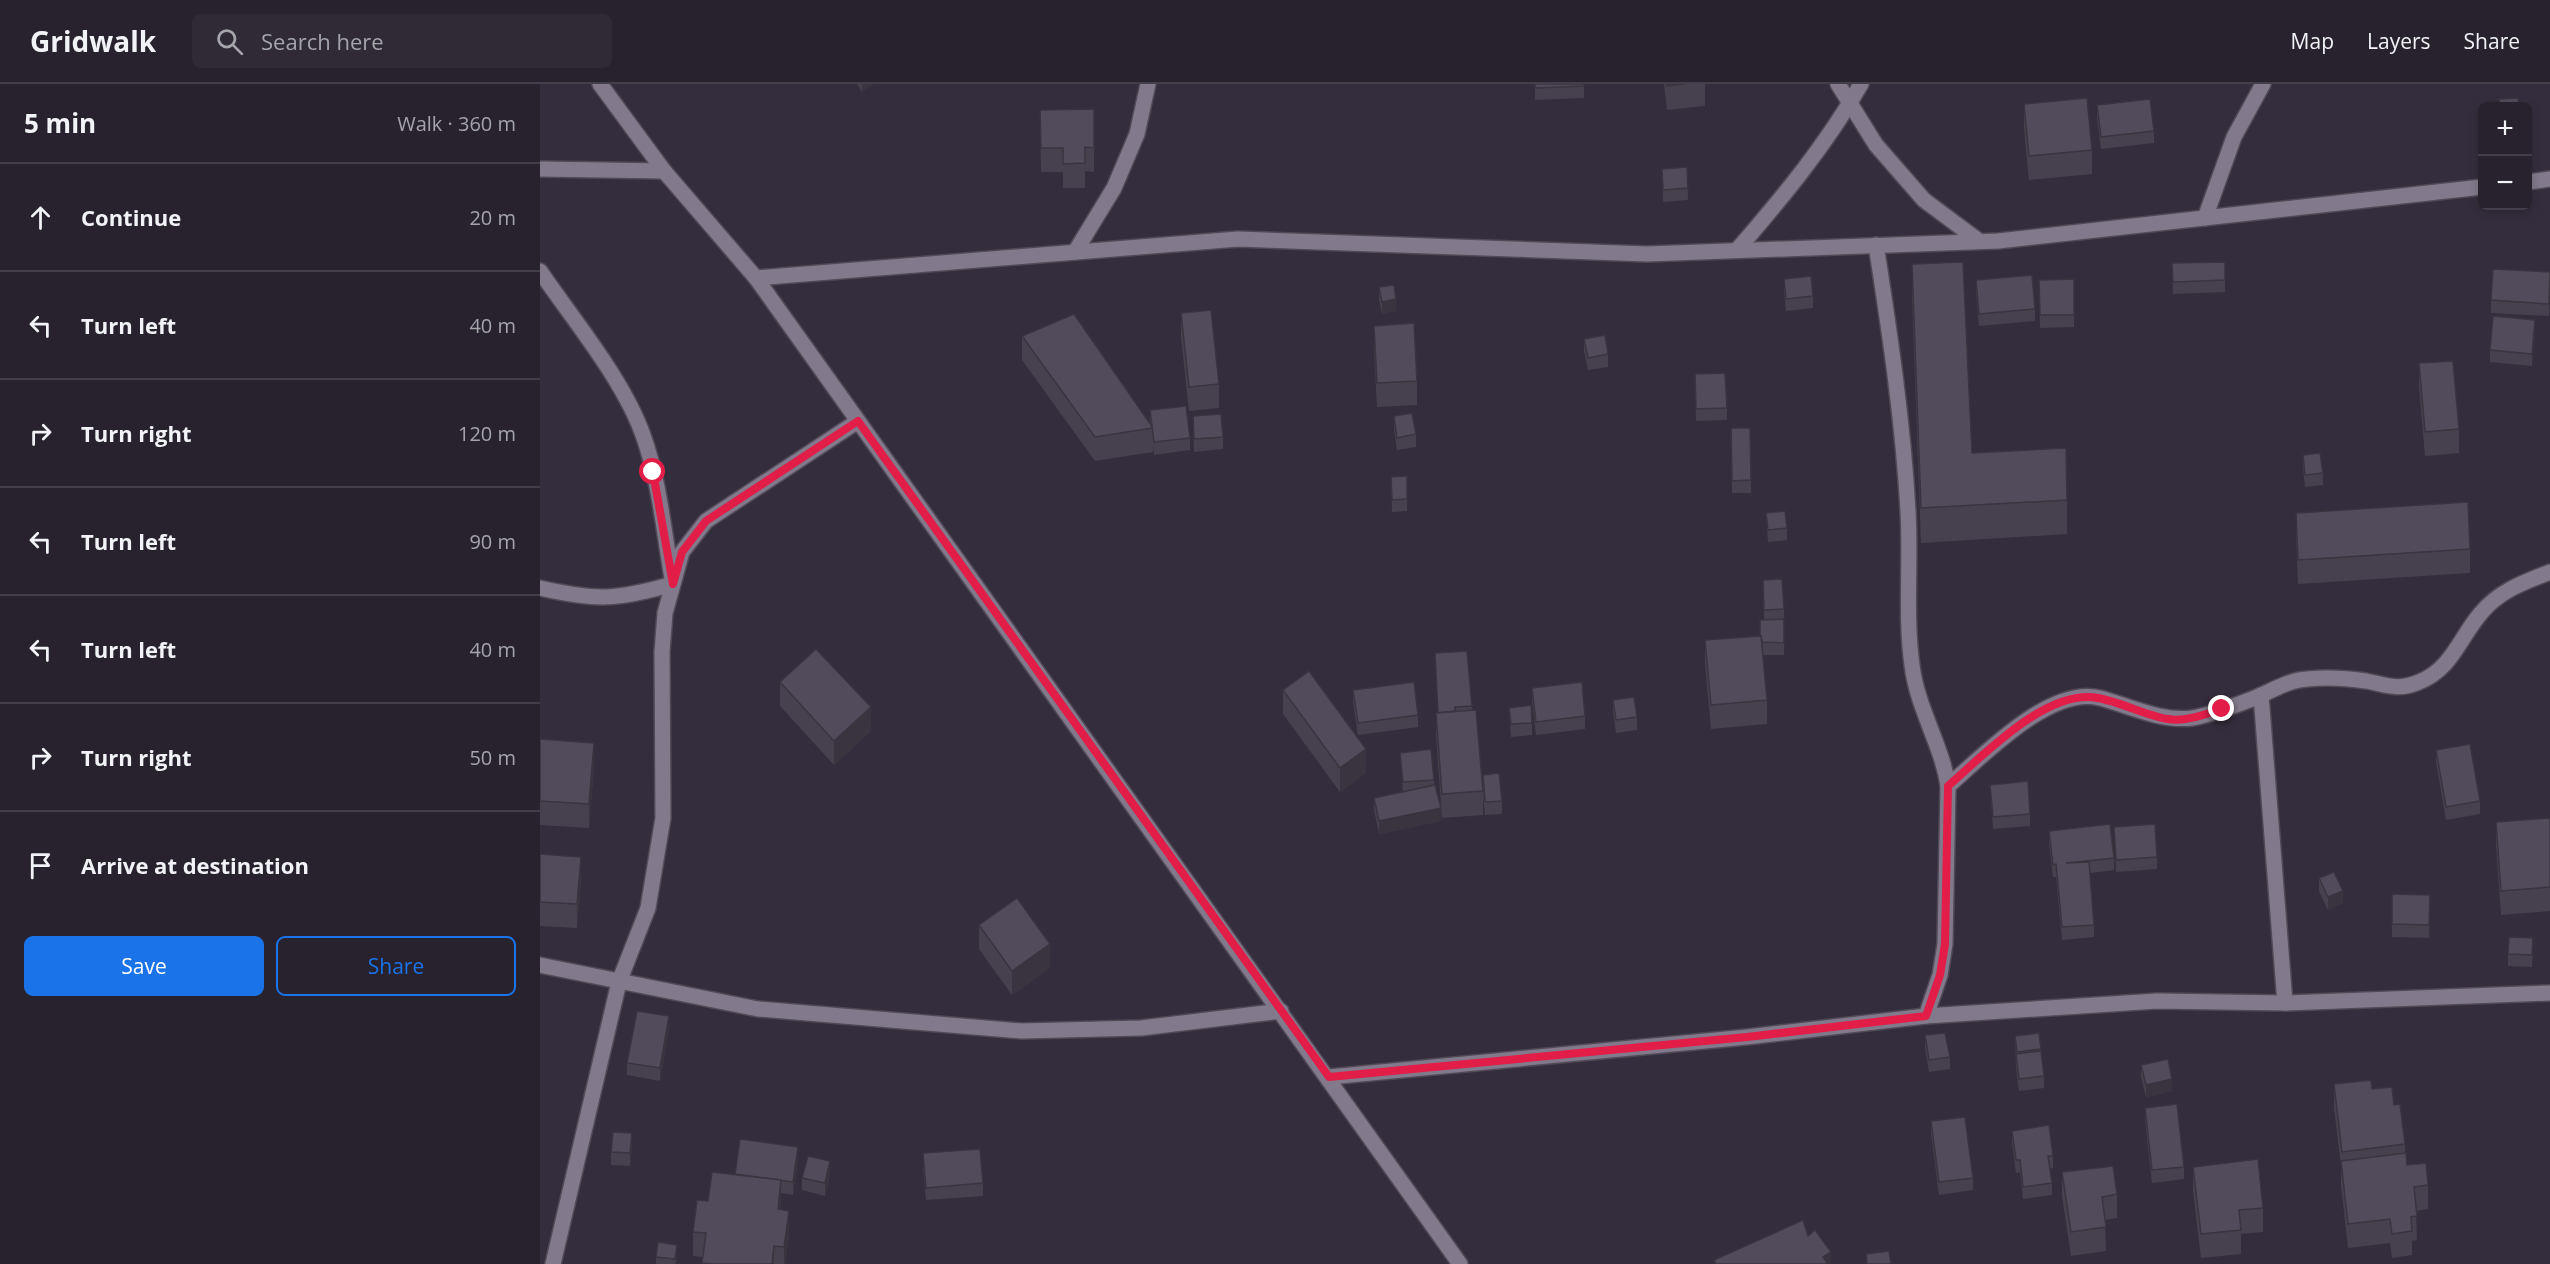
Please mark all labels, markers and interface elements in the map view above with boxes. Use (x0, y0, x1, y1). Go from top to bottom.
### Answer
search box (192, 14, 612, 68)
text: Gridwalk (30, 22, 156, 60)
icon: search (213, 25, 246, 58)
text: Search here (261, 26, 384, 56)
text: Map (2291, 27, 2334, 55)
text: Layers (2367, 27, 2431, 55)
text: Share (2464, 27, 2520, 55)
map controls (2478, 102, 2532, 210)
button: + (2478, 102, 2532, 156)
text: 5 min (24, 105, 96, 141)
text: Walk · 360 m (397, 110, 516, 137)
button: − (2478, 156, 2532, 210)
icon: ahead (24, 201, 57, 234)
text: Continue (81, 202, 181, 232)
text: 20 m (469, 204, 516, 231)
icon: left (24, 309, 57, 342)
text: Turn left (81, 310, 176, 340)
text: 40 m (469, 312, 516, 339)
icon: right (24, 417, 57, 450)
text: Turn right (81, 418, 192, 448)
text: 120 m (458, 420, 516, 447)
route start (639, 458, 665, 484)
icon: left (24, 525, 57, 558)
text: Turn left (81, 526, 176, 556)
text: 90 m (469, 528, 516, 555)
icon: left (24, 633, 57, 666)
text: Turn left (81, 634, 176, 664)
text: 40 m (469, 636, 516, 663)
route end (2208, 695, 2234, 721)
icon: right (24, 741, 57, 774)
text: Turn right (81, 742, 192, 772)
text: 50 m (469, 744, 516, 771)
icon: arrive (24, 849, 57, 882)
text: Arrive at destination (81, 850, 309, 880)
button: Save (24, 936, 264, 996)
button: Share (276, 936, 516, 996)

